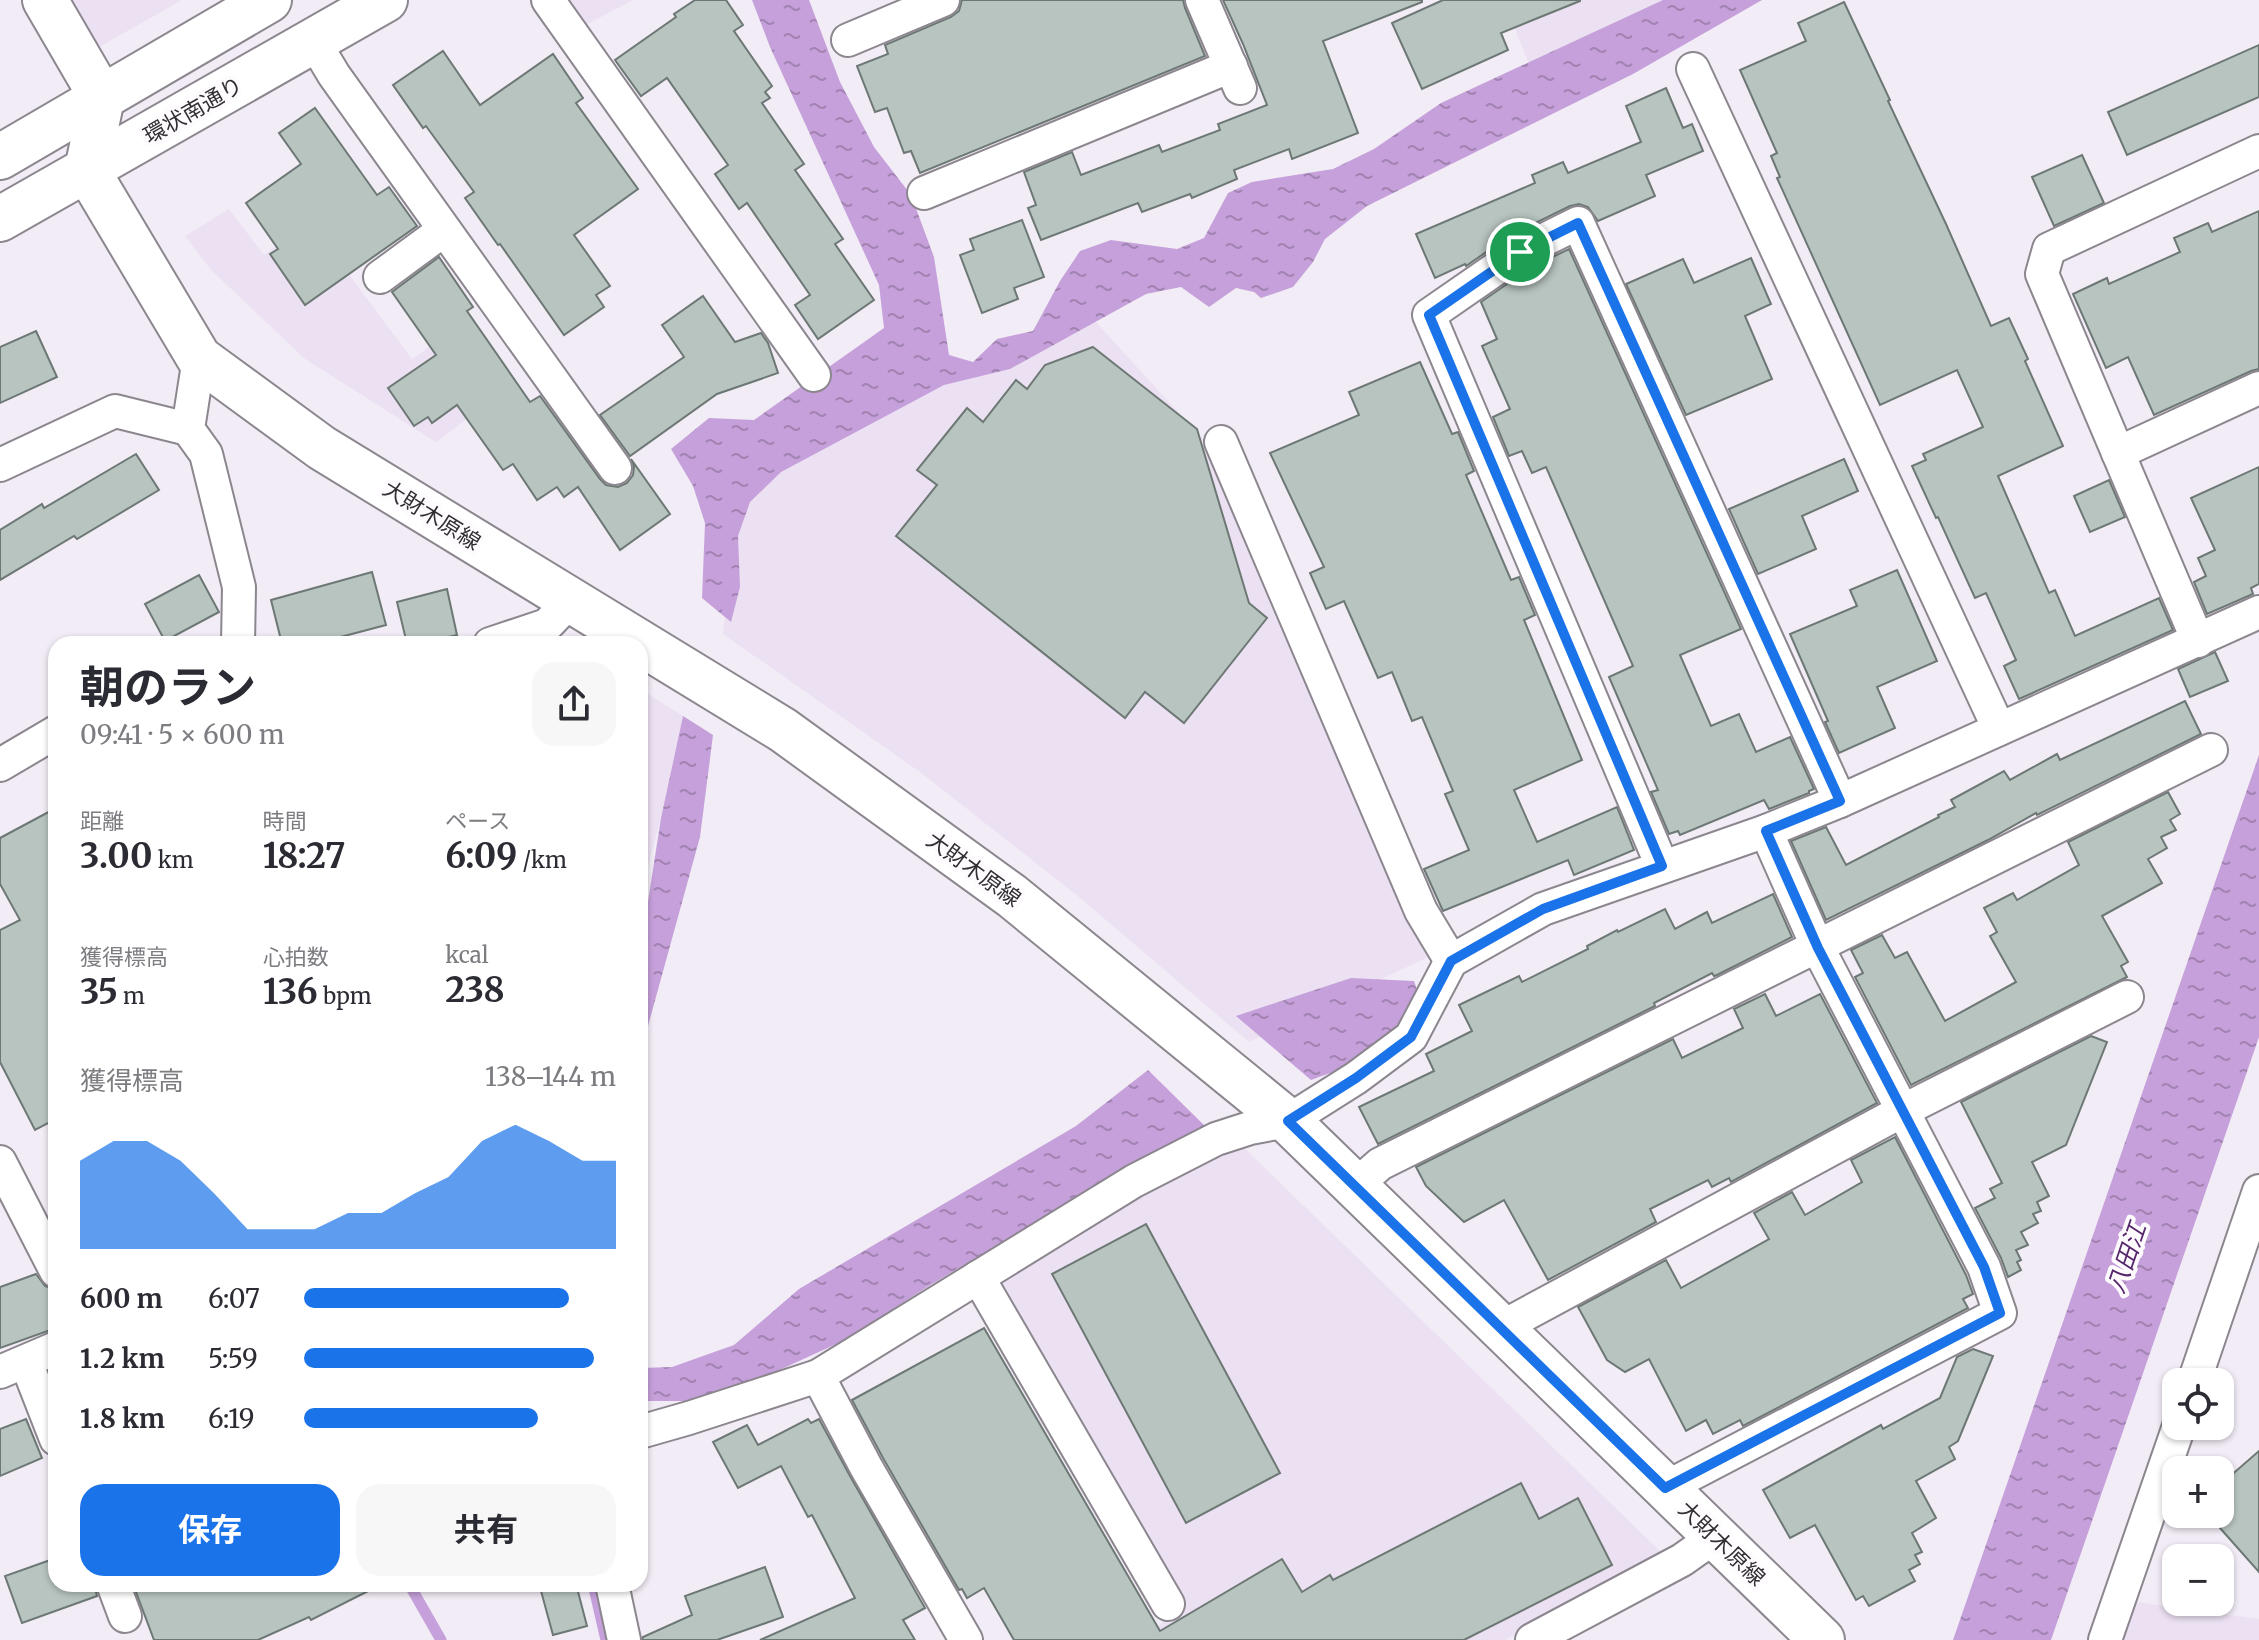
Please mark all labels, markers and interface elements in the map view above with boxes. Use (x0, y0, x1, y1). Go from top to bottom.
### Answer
street label: 環状南通り (138, 70, 248, 150)
pin (1486, 218, 1554, 286)
icon: arrive (1498, 230, 1542, 274)
street label: 大財木原線 (378, 474, 486, 556)
text: 朝のラン (80, 660, 256, 715)
button: share (532, 662, 616, 746)
text: 09:41 · 5 × 600 m (80, 718, 284, 751)
text: 距離 (80, 807, 124, 835)
text: 時間 (263, 807, 307, 835)
text: ペース (445, 807, 510, 835)
street label: 大財木原線 (921, 825, 1027, 913)
text: 3.00 (80, 835, 152, 877)
text: 18:27 (263, 835, 345, 877)
text: 6:09 (445, 835, 517, 877)
text: km (152, 846, 194, 874)
text: /km (517, 846, 567, 874)
text: kcal (445, 941, 489, 969)
text: 獲得標高 (80, 943, 168, 971)
text: 心拍数 (263, 943, 329, 971)
text: 238 (445, 969, 505, 1011)
text: 35 (80, 971, 118, 1013)
text: 136 (263, 971, 318, 1013)
text: m (118, 982, 145, 1010)
text: bpm (318, 982, 371, 1010)
text: 138–144 m (485, 1060, 616, 1093)
text: 獲得標高 (80, 1064, 184, 1097)
water label: 八田江 (2100, 1216, 2154, 1297)
text: 600 m (80, 1282, 163, 1315)
text: 6:07 (208, 1282, 260, 1315)
text: 1.2 km (80, 1342, 165, 1375)
text: 5:59 (208, 1342, 258, 1375)
map controls (2162, 1368, 2234, 1616)
button: locate (2162, 1368, 2234, 1440)
text: 1.8 km (80, 1402, 165, 1435)
text: 6:19 (208, 1402, 254, 1435)
button: + (2162, 1456, 2234, 1528)
button: 保存 (80, 1484, 340, 1576)
button: 共有 (356, 1484, 616, 1576)
street label: 大財木原線 (1673, 1495, 1771, 1591)
button: − (2162, 1544, 2234, 1616)

